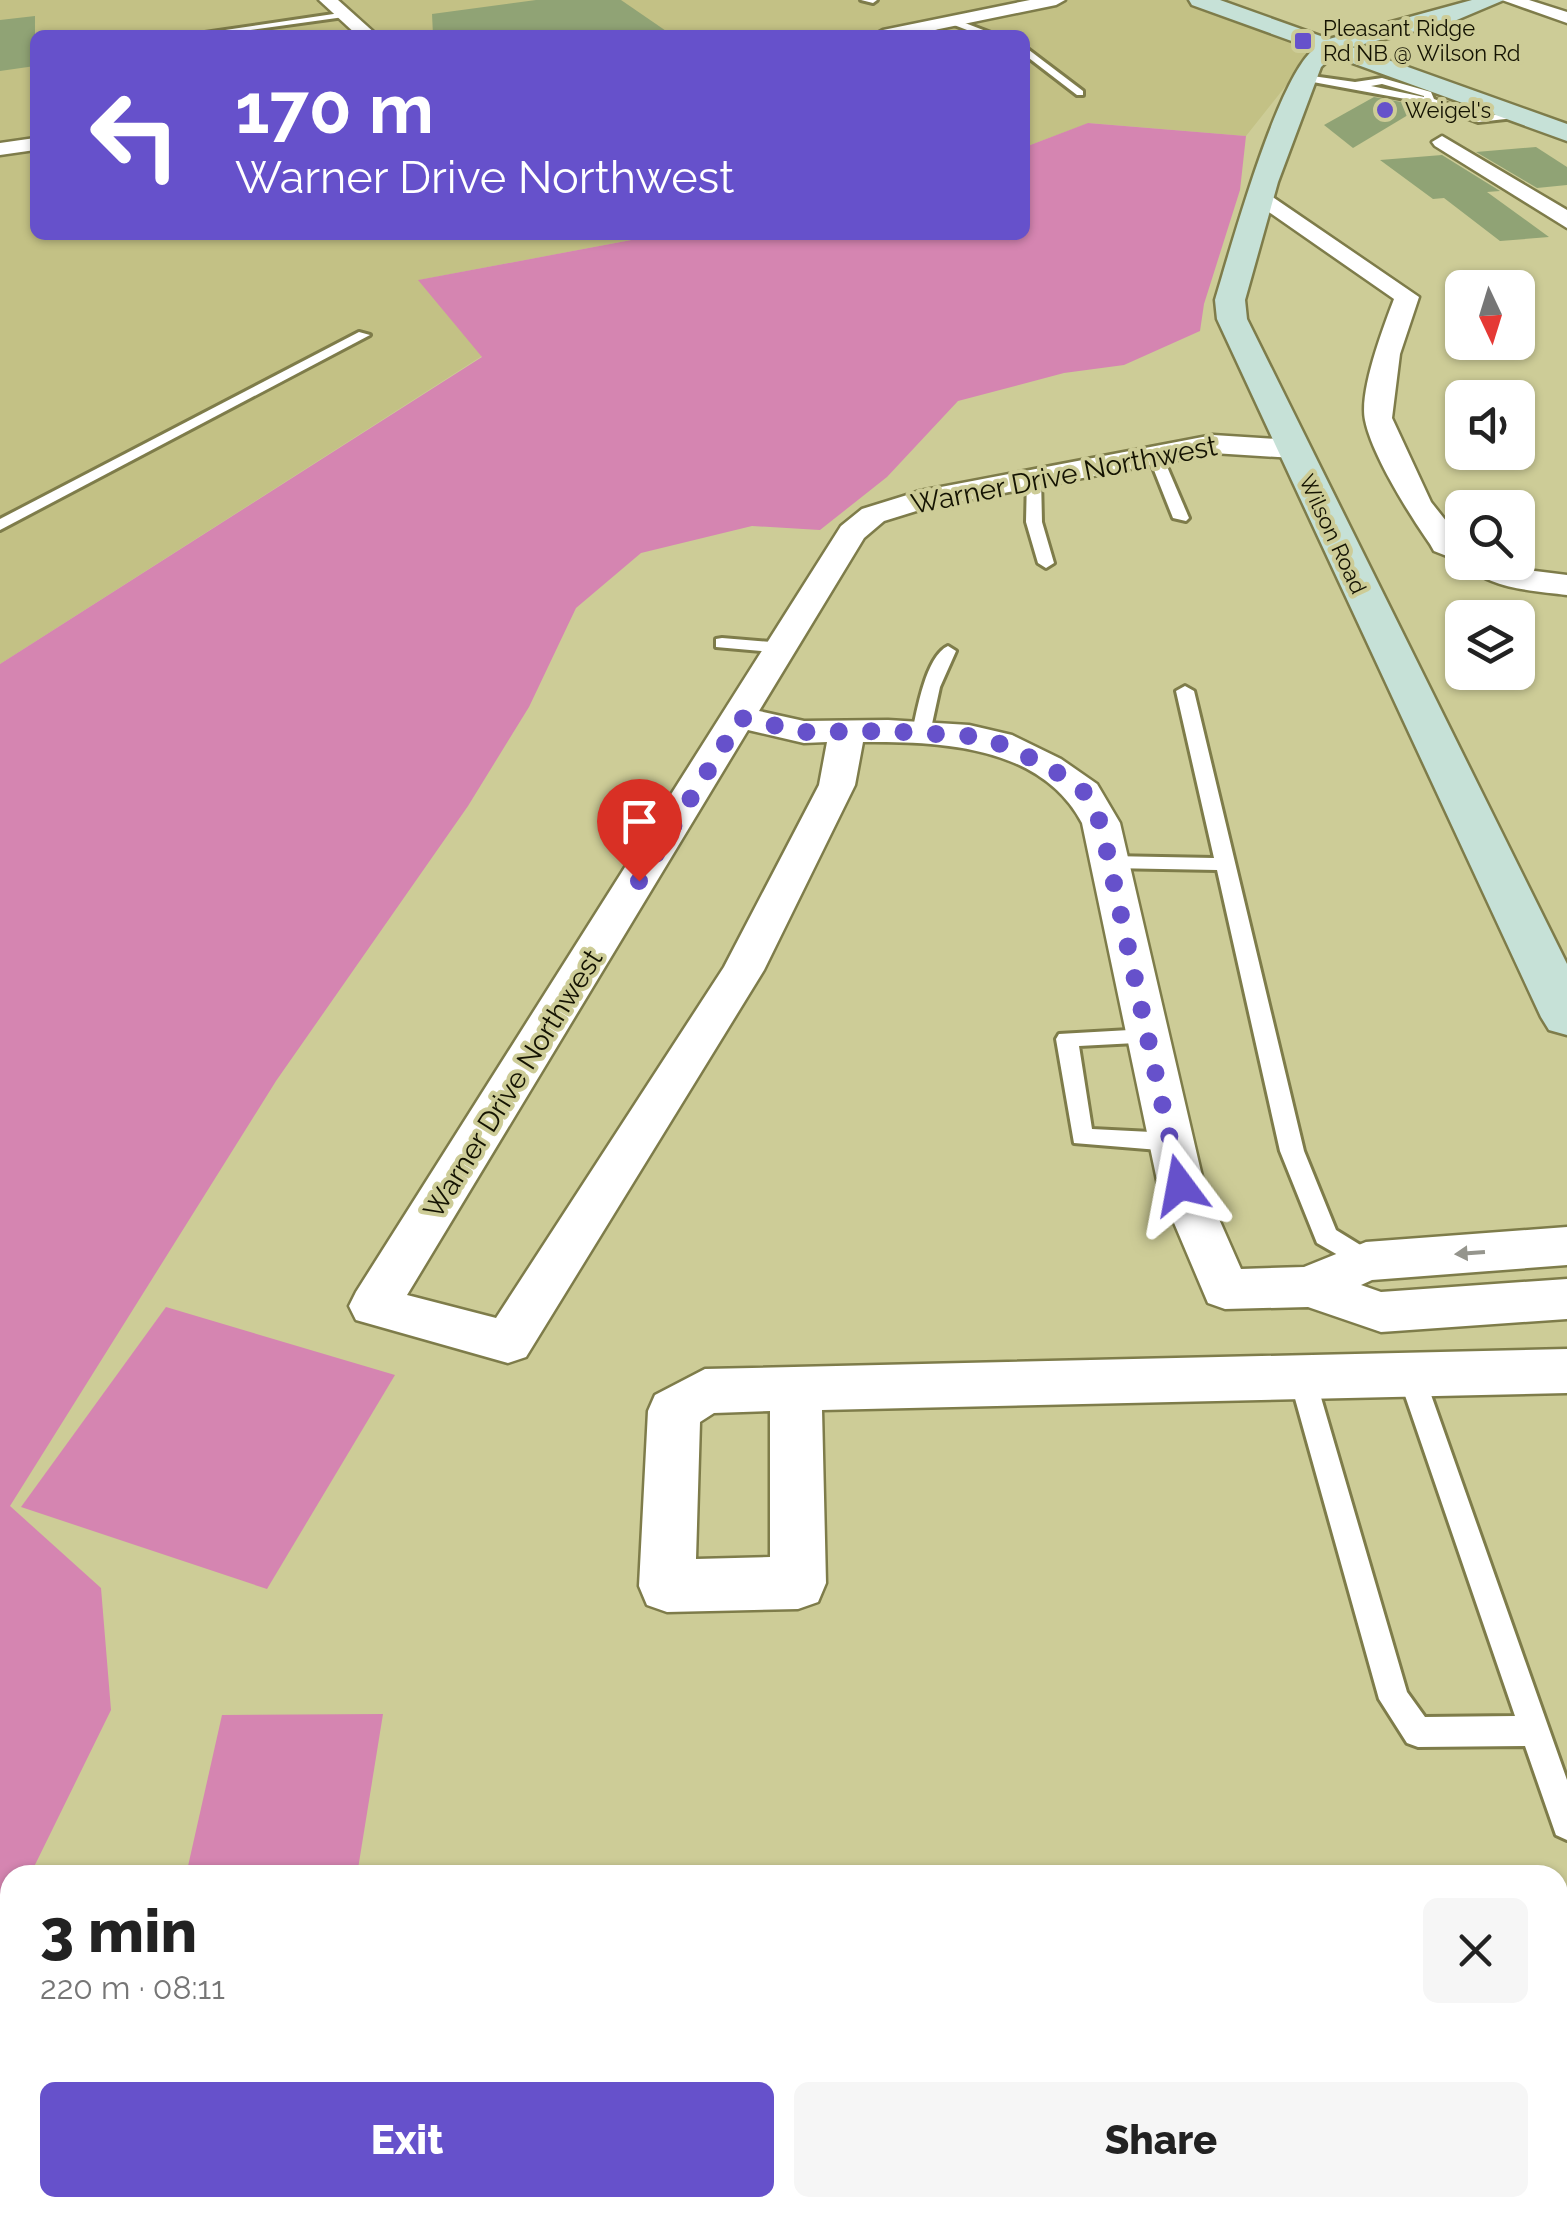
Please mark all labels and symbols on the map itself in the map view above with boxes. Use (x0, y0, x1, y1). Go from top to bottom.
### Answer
place label: Pleasant Ridge Rd NB @ Wilson Rd (1323, 15, 1520, 66)
marker: Pleasant Ridge Rd NB @ Wilson Rd (1292, 30, 1314, 52)
place label: Weigel's (1405, 97, 1491, 123)
marker: Weigel's (1374, 99, 1396, 121)
north arrow (1445, 270, 1535, 360)
street label: Warner Drive Northwest (908, 429, 1220, 521)
street label: Wilson Road (1294, 470, 1372, 598)
pin (597, 779, 682, 882)
street label: Warner Drive Northwest (417, 943, 610, 1225)
position arrow (1128, 1133, 1232, 1237)
one-way arrow (1453, 1245, 1485, 1261)

